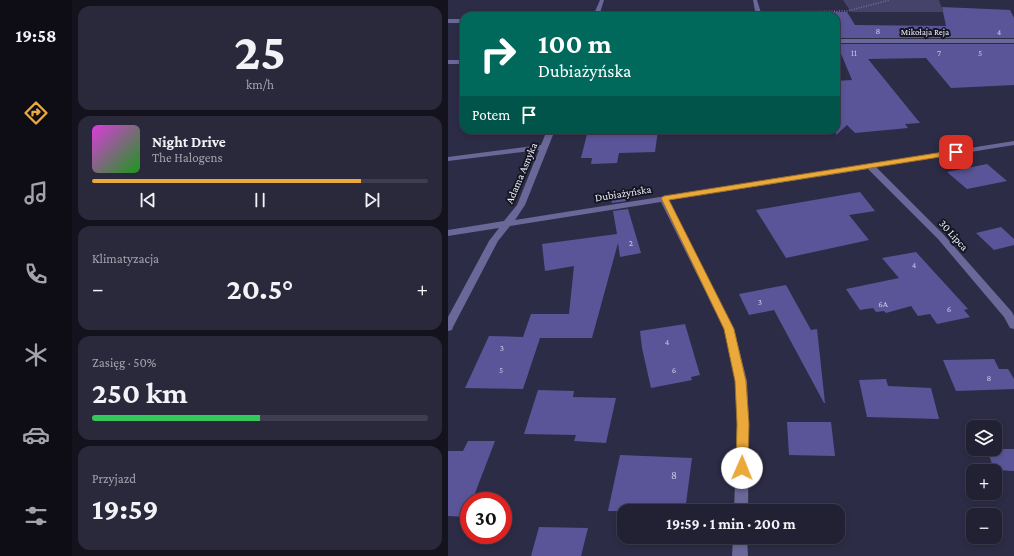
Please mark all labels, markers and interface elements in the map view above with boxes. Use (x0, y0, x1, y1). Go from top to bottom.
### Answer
text: 25 (234, 22, 286, 80)
text: 19:58 (16, 26, 56, 46)
house number: 8 (876, 26, 881, 36)
street label: Mikołaja Reja (901, 27, 949, 38)
house number: 4 (997, 27, 1002, 37)
icon: right (472, 28, 524, 80)
text: 100 m (538, 28, 612, 59)
house number: 11 (851, 48, 857, 58)
house number: 7 (937, 48, 941, 58)
house number: 5 (978, 48, 982, 58)
text: Dubiażyńska (538, 61, 631, 81)
text: km/h (246, 77, 274, 92)
icon: directions (22, 99, 50, 127)
icon: arrive (518, 104, 540, 126)
text: Potem (472, 107, 510, 123)
text: Night Drive (152, 134, 226, 150)
pin (939, 135, 973, 169)
street label: Adama Asnyka (503, 141, 540, 206)
icon: arrive (945, 141, 967, 163)
text: The Halogens (152, 150, 223, 165)
icon: music (22, 179, 50, 207)
street label: Dubiażyńska (594, 183, 652, 204)
icon: previous (137, 189, 159, 211)
icon: pause (249, 189, 271, 211)
icon: next (361, 189, 383, 211)
street label: 30 Lipca (936, 217, 971, 254)
house number: 2 (629, 238, 633, 248)
text: Klimatyzacja (92, 251, 159, 266)
icon: phone (22, 260, 50, 288)
house number: 4 (912, 260, 917, 270)
text: 20.5° (227, 272, 293, 305)
text: − (92, 276, 104, 301)
text: + (416, 276, 428, 301)
house number: 3 (758, 297, 762, 307)
house number: 6A (878, 299, 889, 309)
house number: 6 (947, 304, 952, 314)
house number: 4 (665, 337, 670, 347)
icon: climate (22, 341, 50, 369)
house number: 3 (500, 343, 504, 353)
text: Zasięg · 50% (92, 355, 156, 370)
house number: 5 (499, 365, 503, 375)
house number: 6 (672, 365, 677, 375)
house number: 8 (987, 373, 992, 383)
text: 250 km (92, 376, 188, 409)
map controls (966, 420, 1002, 544)
button: layers (966, 420, 1002, 456)
icon: car (22, 421, 50, 449)
position arrow (721, 447, 763, 489)
button: + (966, 464, 1002, 500)
house number: 8 (671, 469, 677, 481)
text: Przyjazd (92, 471, 136, 486)
text: 19:59 (92, 492, 159, 525)
speed limit sign: 30 (460, 492, 512, 544)
icon: filters (22, 502, 50, 530)
button: − (966, 508, 1002, 544)
text: 19:59 · 1 min · 200 m (666, 516, 796, 532)

